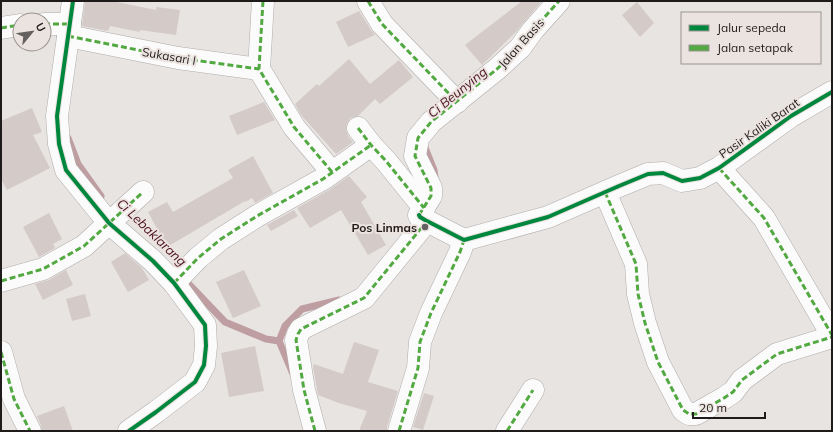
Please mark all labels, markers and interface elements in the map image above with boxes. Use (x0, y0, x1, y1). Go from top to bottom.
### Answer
north arrow (12, 12, 52, 52)
legend (681, 12, 821, 64)
street label: Jalan Basis (495, 15, 547, 71)
text: U (33, 20, 49, 34)
text: Jalur sepeda (717, 20, 786, 35)
text: Jalan setapak (717, 40, 794, 55)
street label: Sukasari I (141, 44, 197, 68)
water label: Ci Beunying (424, 63, 490, 121)
street label: Pasir Kaliki Barat (716, 95, 802, 161)
water label: Ci Lebaklarang (114, 195, 190, 269)
place label: Pos Linmas (352, 220, 417, 235)
marker: Pos Linmas (420, 222, 430, 232)
scale bar (693, 394, 765, 420)
text: 20 m (699, 400, 727, 415)

